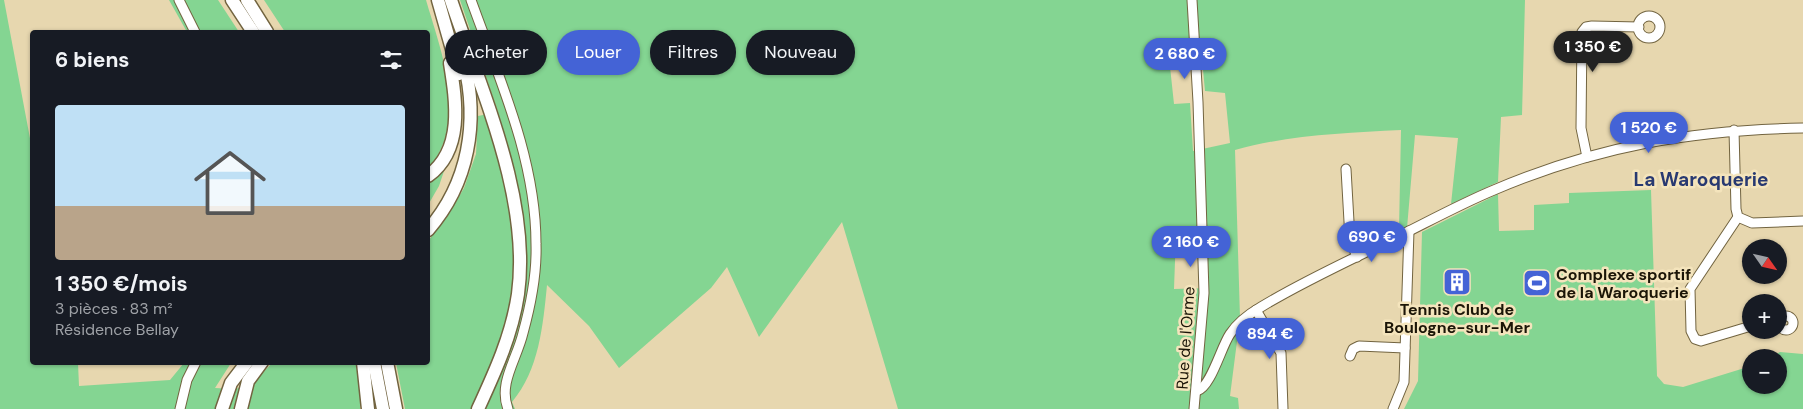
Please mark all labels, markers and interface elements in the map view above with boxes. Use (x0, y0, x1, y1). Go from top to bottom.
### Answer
chip: Acheter (445, 30, 547, 75)
chip: Louer (557, 30, 640, 75)
chip: Filtres (650, 30, 736, 75)
chip: Nouveau (746, 30, 855, 75)
pin: 1 350 € (1547, 30, 1639, 73)
text: 1 350 € (1565, 36, 1621, 57)
pin: 2 680 € (1139, 38, 1231, 80)
text: 2 680 € (1155, 43, 1215, 64)
text: 6 biens (55, 46, 130, 74)
icon: filters (377, 46, 405, 74)
pin: 1 520 € (1603, 112, 1695, 154)
text: 1 520 € (1621, 117, 1677, 138)
icon: home (185, 138, 275, 228)
district label: La Waroquerie (1634, 167, 1768, 192)
pin: 690 € (1337, 220, 1407, 263)
pin: 2 160 € (1145, 226, 1237, 268)
text: 690 € (1348, 226, 1396, 247)
text: 2 160 € (1163, 231, 1219, 252)
north arrow (1742, 239, 1788, 284)
map controls (1742, 239, 1787, 394)
place label: Complexe sportif de la Waroquerie (1556, 264, 1691, 303)
building icon: Tennis Club de Boulogne-sur-Mer (1442, 267, 1472, 297)
sports icon: Complexe sportif de la Waroquerie (1522, 268, 1552, 298)
text: 1 350 €/mois (55, 270, 188, 298)
street label: Rue de l'Orme (1171, 286, 1200, 390)
button: + (1742, 294, 1787, 339)
text: 3 pièces · 83 m² (55, 298, 173, 319)
place label: Tennis Club de Boulogne-sur-Mer (1384, 299, 1530, 338)
pin: 894 € (1235, 318, 1305, 360)
text: Résidence Bellay (55, 319, 179, 340)
text: 894 € (1247, 323, 1293, 344)
button: − (1742, 349, 1787, 394)

